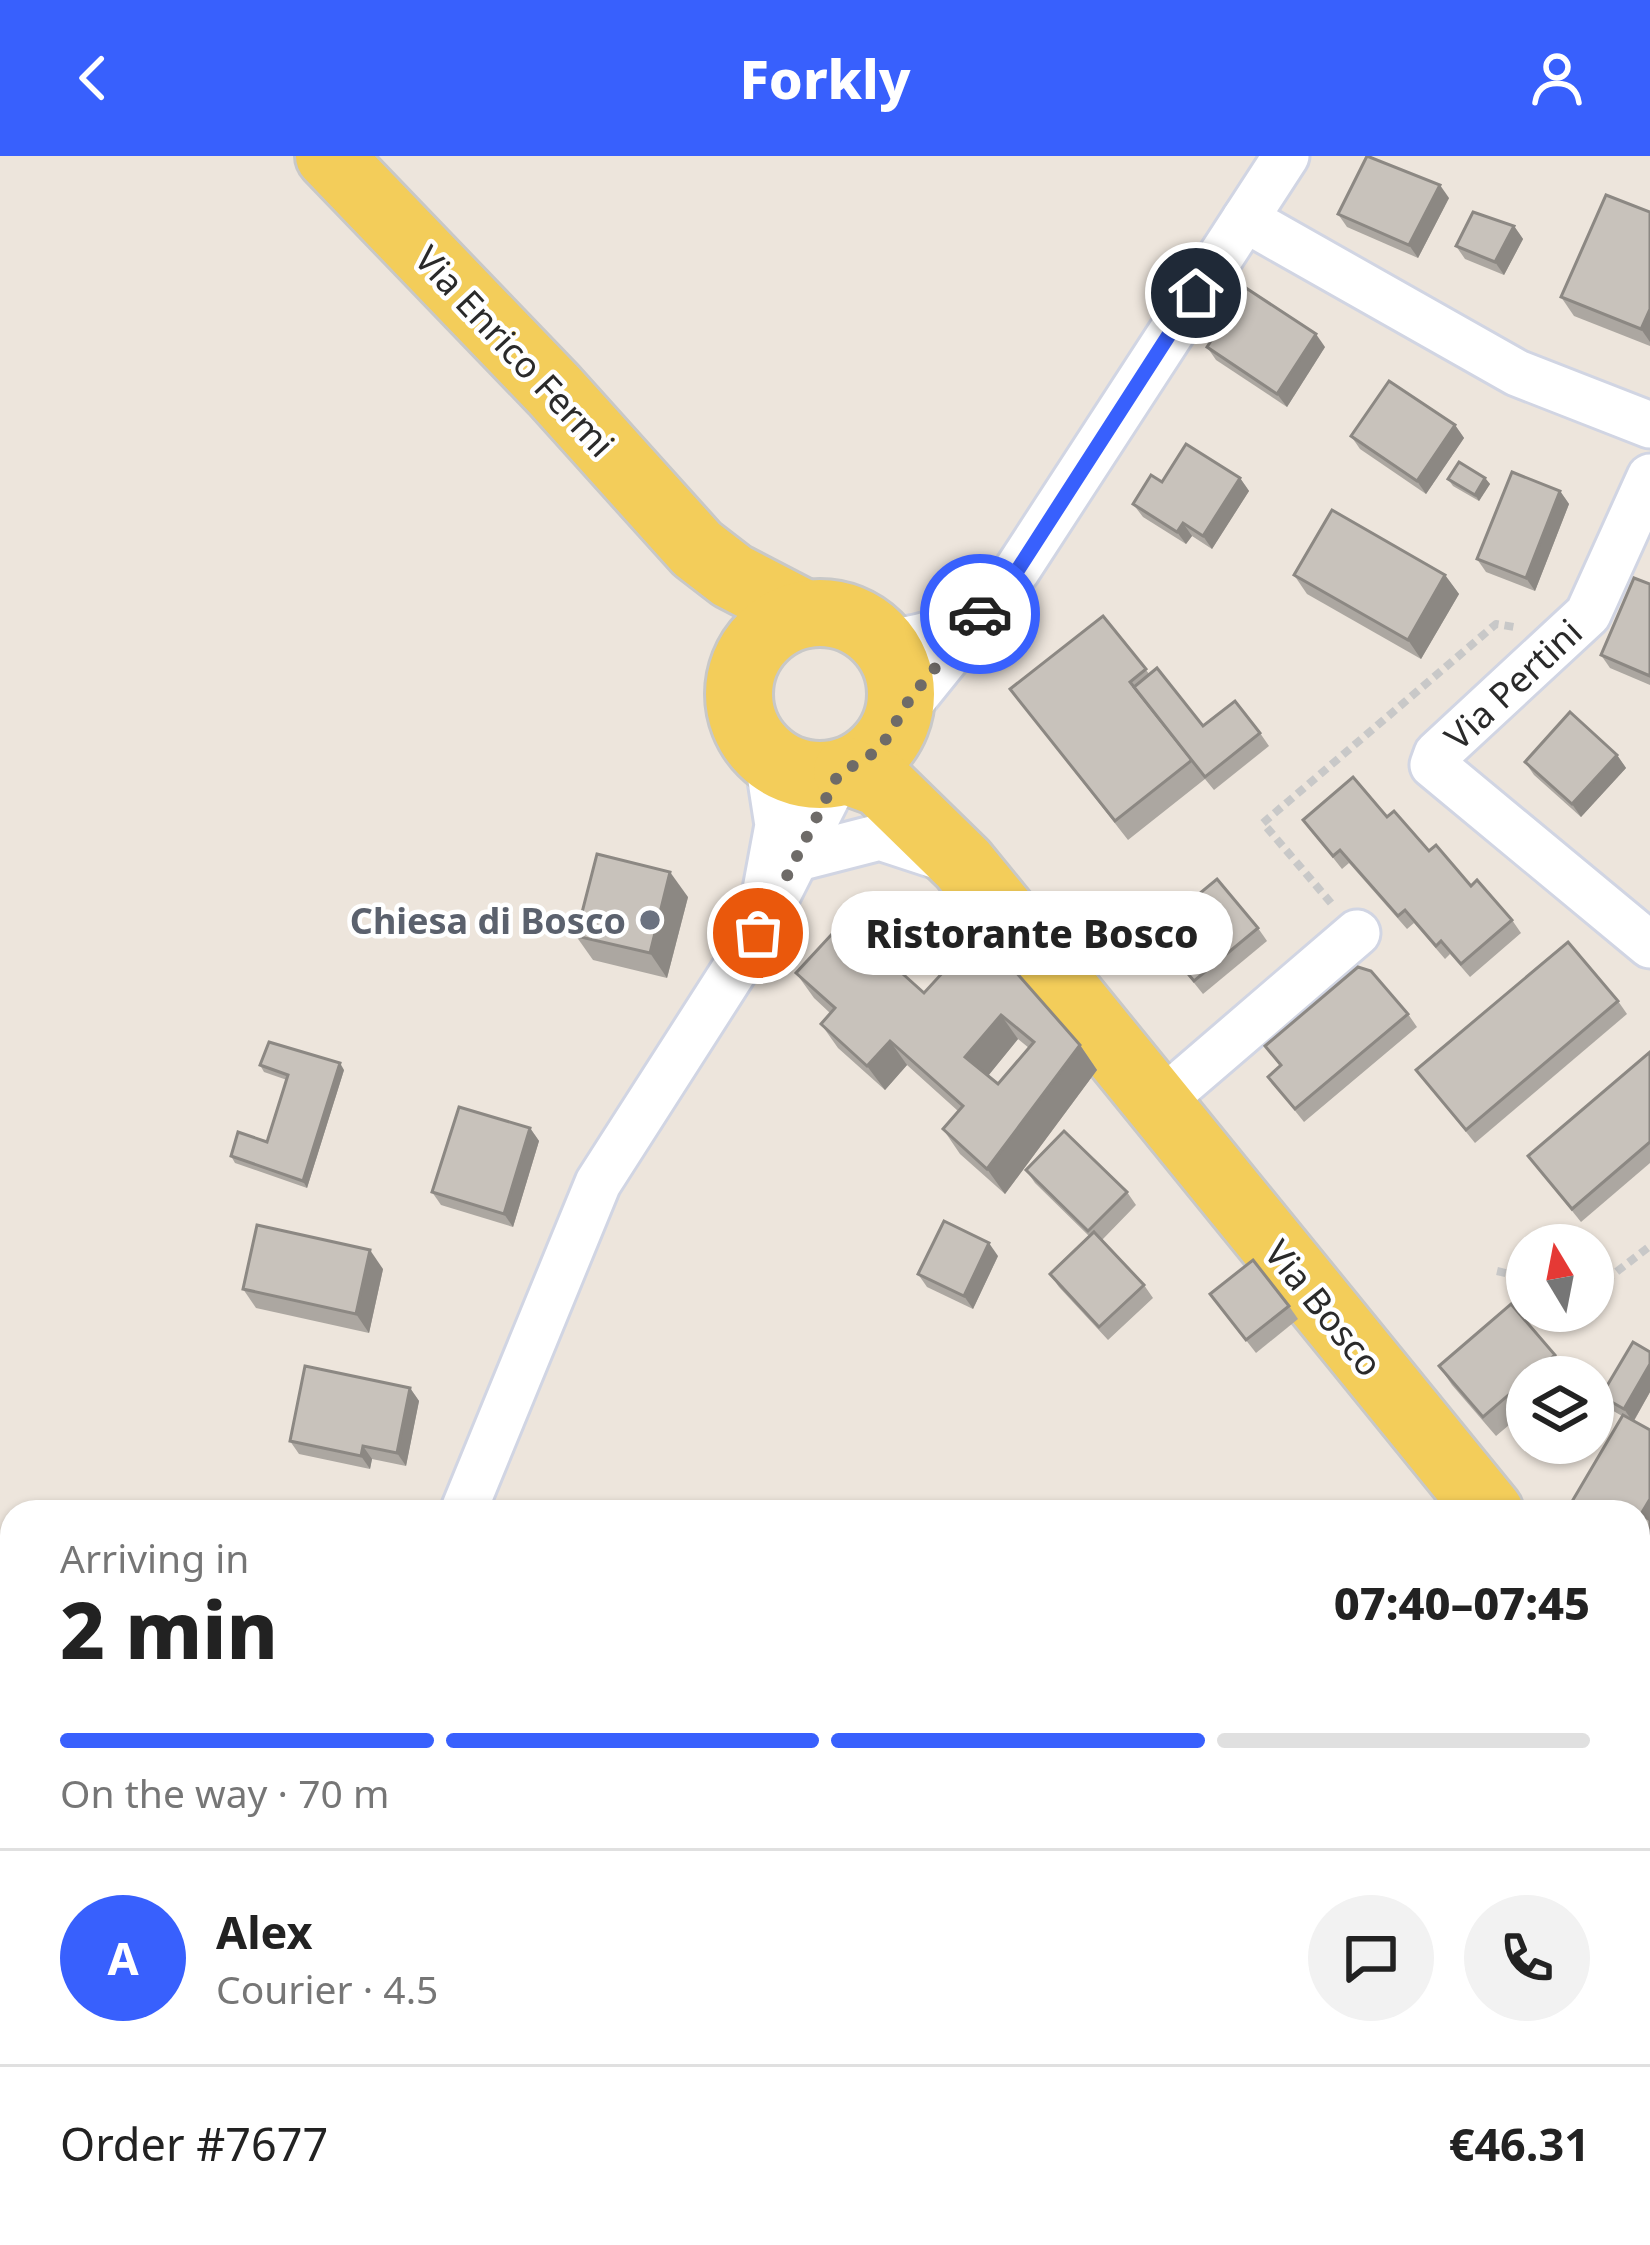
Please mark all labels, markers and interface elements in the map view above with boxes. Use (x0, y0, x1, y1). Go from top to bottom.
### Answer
text: Forkly (739, 41, 911, 115)
icon: back (60, 45, 126, 111)
icon: person (1524, 45, 1590, 111)
street label: Via Enrico Fermi (404, 235, 626, 467)
pin (1145, 242, 1247, 344)
icon: home (1163, 260, 1229, 326)
courier (920, 554, 1040, 674)
icon: car (947, 581, 1013, 647)
street label: Via Pertini (1434, 608, 1592, 760)
pin (707, 882, 809, 984)
callout: Ristorante Bosco (830, 891, 1232, 975)
place label: Chiesa di Bosco (350, 896, 626, 945)
icon: bag (725, 900, 791, 966)
text: Ristorante Bosco (865, 906, 1199, 959)
marker: Chiesa di Bosco (637, 907, 663, 933)
north arrow (1506, 1224, 1614, 1332)
map controls (1506, 1224, 1614, 1464)
street label: Via Bosco (1254, 1230, 1394, 1386)
button: layers (1506, 1356, 1614, 1464)
text: Arriving in (60, 1531, 249, 1584)
text: 07:40–07:45 (1334, 1572, 1590, 1633)
text: 2 min (60, 1576, 278, 1682)
text: On the way · 70 m (60, 1766, 389, 1819)
button: chat (1308, 1895, 1434, 2021)
button: phone (1464, 1895, 1590, 2021)
text: Alex (216, 1901, 313, 1962)
text: A (107, 1927, 139, 1988)
text: Courier · 4.5 (216, 1962, 438, 2015)
text: Order #7677 (60, 2113, 328, 2174)
text: €46.31 (1449, 2113, 1590, 2174)

